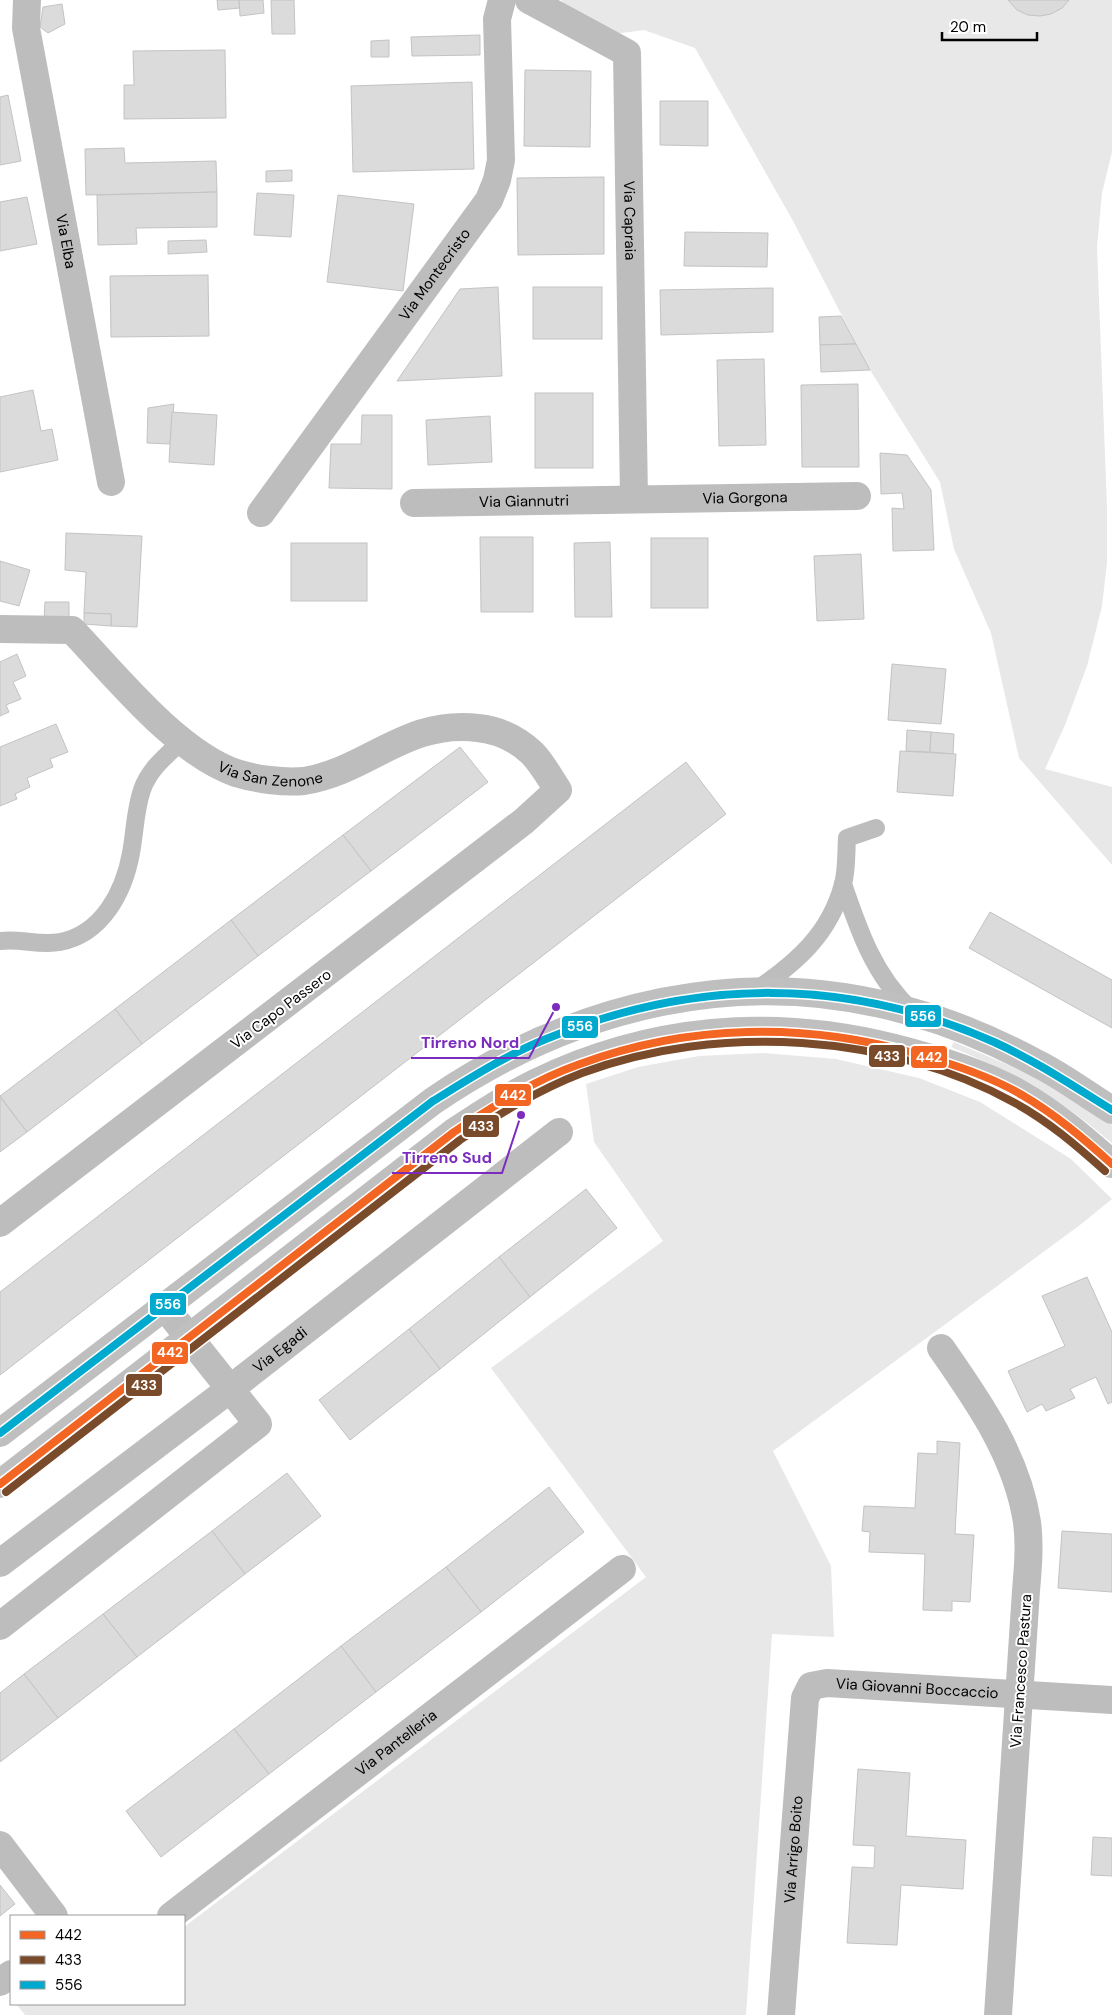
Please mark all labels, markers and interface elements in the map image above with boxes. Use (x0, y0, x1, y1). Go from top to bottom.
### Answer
scale bar (942, 10, 1037, 42)
text: 20 m (950, 17, 986, 37)
street label: Via Capraia (619, 181, 640, 261)
street label: Via Elba (51, 212, 81, 270)
street label: Via Montecristo (394, 224, 475, 325)
street label: Via Gorgona (702, 487, 788, 508)
street label: Via Giannutri (479, 491, 569, 512)
street label: Via San Zenone (214, 757, 325, 792)
street label: Via Capo Passero (227, 964, 336, 1053)
line badge: 556 (904, 1004, 942, 1028)
text: 556 (910, 1007, 936, 1025)
line badge: 556 (561, 1015, 599, 1039)
text: 556 (567, 1017, 593, 1035)
callout: Tirreno Nord (411, 1027, 529, 1058)
text: Tirreno Nord (421, 1032, 519, 1053)
line badge: 433 (868, 1044, 906, 1068)
line badge: 442 (910, 1045, 948, 1069)
text: 433 (874, 1047, 900, 1065)
text: 442 (916, 1048, 942, 1066)
line badge: 442 (494, 1083, 532, 1107)
text: 442 (500, 1086, 526, 1104)
line badge: 433 (462, 1114, 500, 1138)
text: 433 (468, 1117, 494, 1135)
callout: Tirreno Sud (392, 1142, 502, 1173)
text: Tirreno Sud (402, 1147, 492, 1168)
line badge: 556 (149, 1292, 187, 1316)
text: 556 (155, 1295, 181, 1313)
street label: Via Egadi (249, 1322, 311, 1377)
line badge: 442 (151, 1341, 189, 1365)
text: 442 (157, 1343, 183, 1361)
line badge: 433 (125, 1373, 163, 1397)
text: 433 (131, 1376, 157, 1394)
street label: Via Francesco Pastura (1006, 1593, 1036, 1749)
street label: Via Giovanni Boccaccio (835, 1674, 999, 1703)
street label: Via Pantelleria (351, 1705, 441, 1781)
street label: Via Arrigo Boito (779, 1795, 808, 1904)
legend (10, 1915, 185, 2005)
text: 442 (55, 1925, 82, 1945)
text: 433 (55, 1950, 82, 1970)
text: 556 (55, 1975, 83, 1995)

